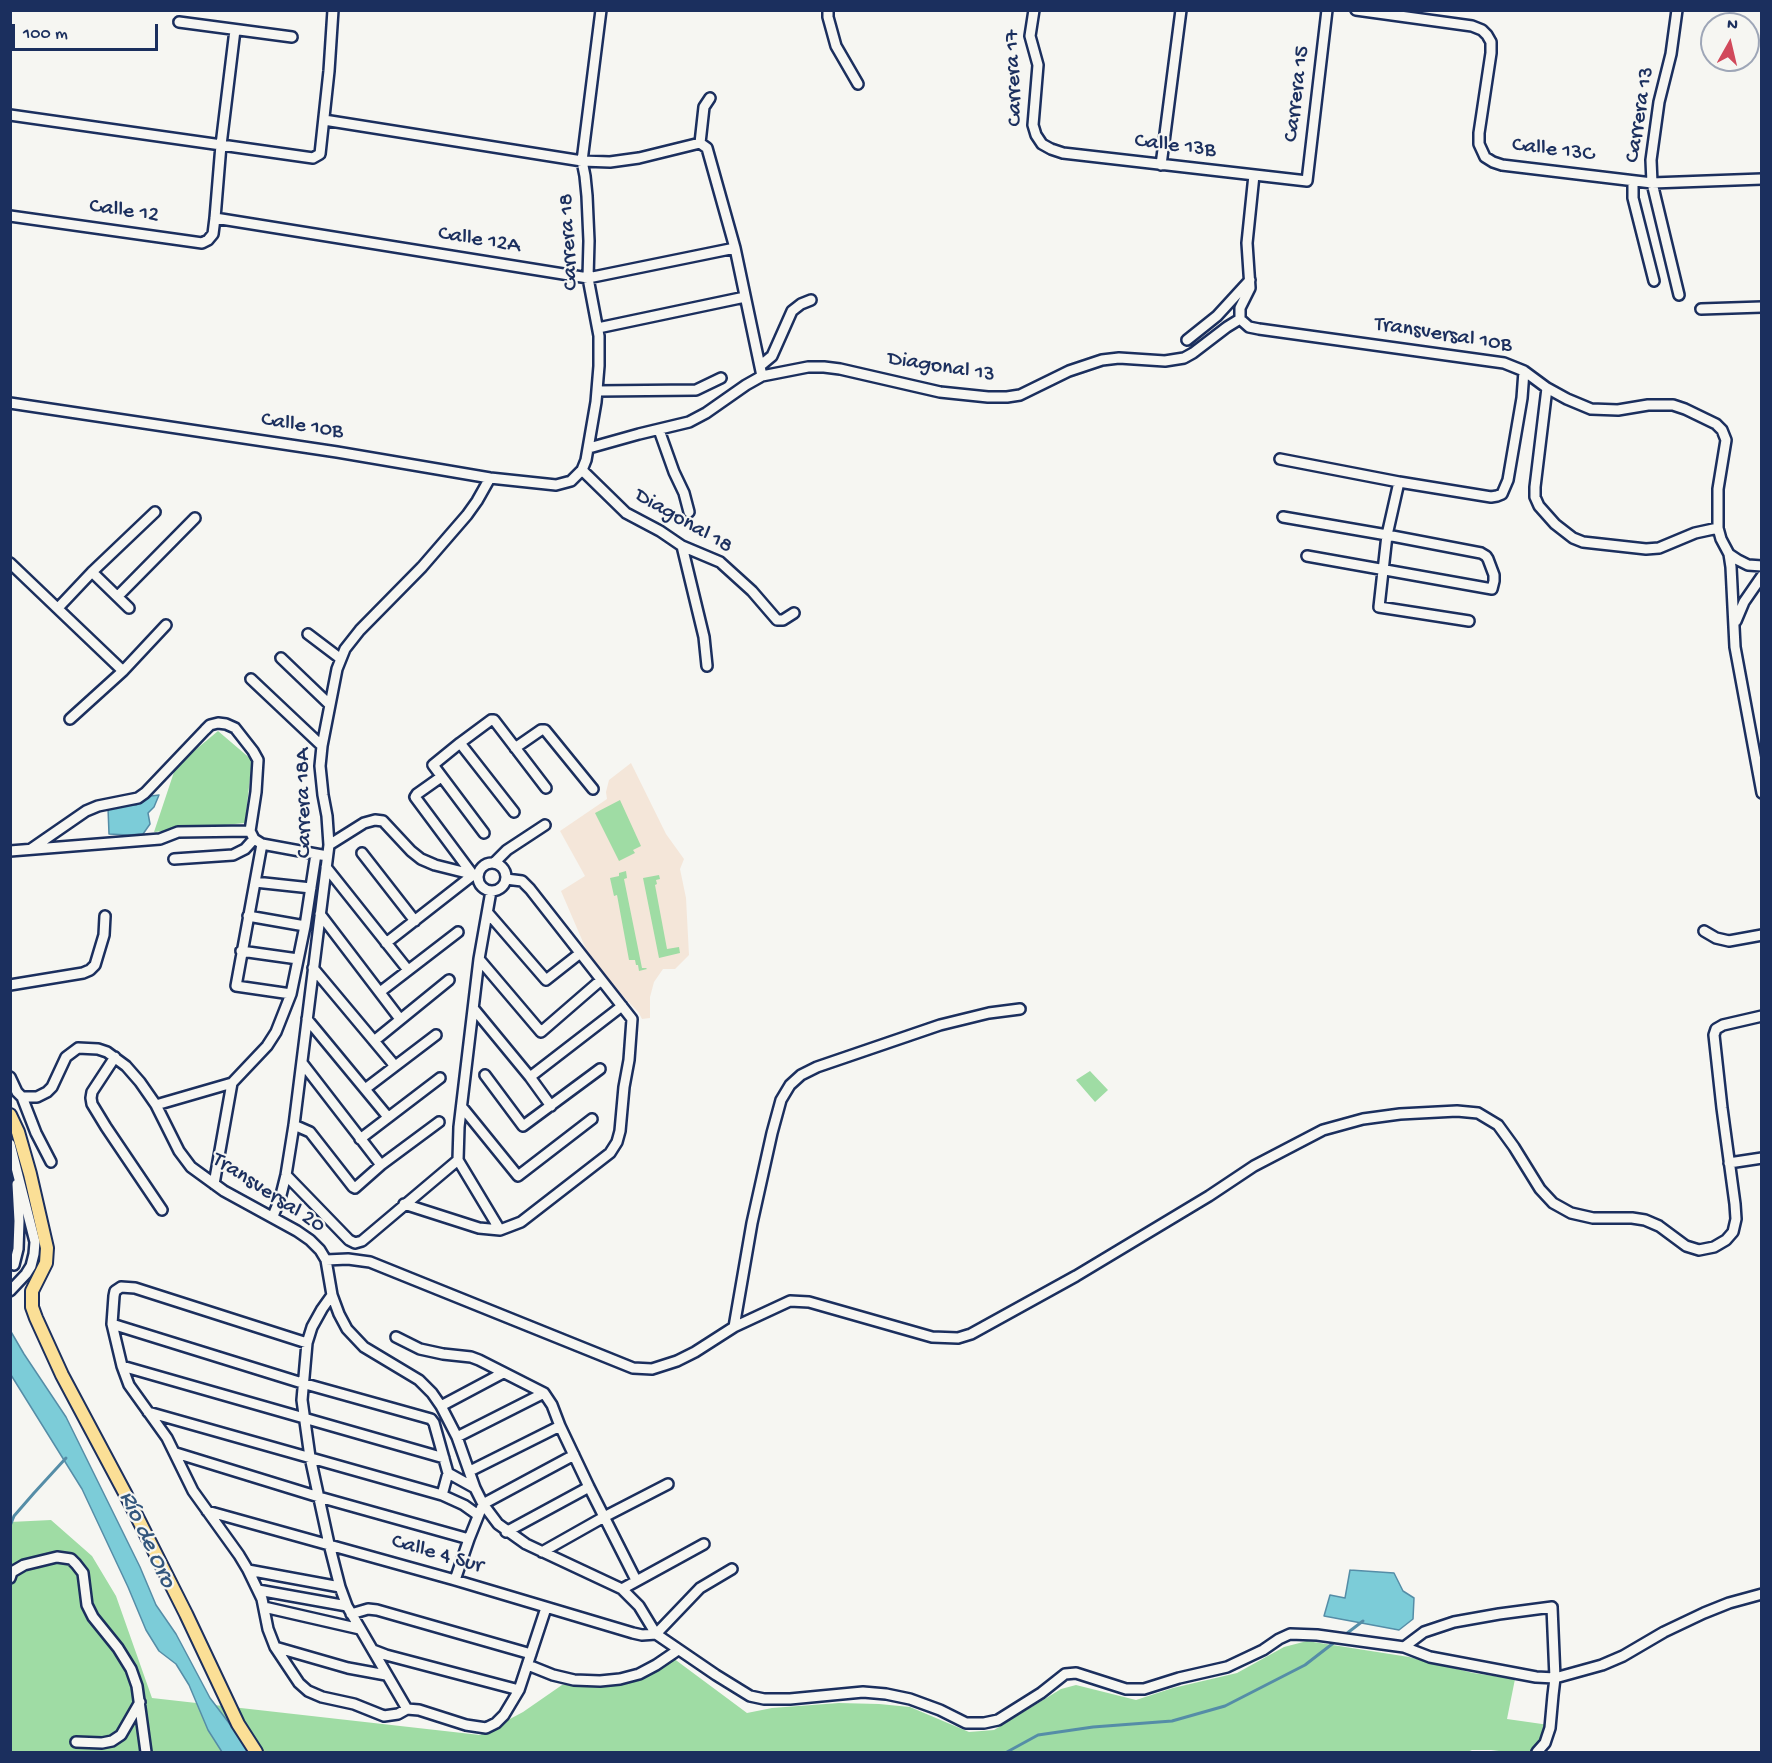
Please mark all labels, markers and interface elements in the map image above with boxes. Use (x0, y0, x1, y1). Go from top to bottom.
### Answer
scale bar (15, 12, 160, 50)
north arrow (1700, 12, 1760, 72)
text: N (1726, 16, 1739, 36)
text: 100 m (23, 24, 68, 45)
street label: Carrera 17 (1000, 29, 1030, 127)
street label: Carrera 15 (1279, 44, 1317, 144)
street label: Carrera 13 (1620, 65, 1662, 165)
street label: Calle 13B (1133, 129, 1217, 165)
street label: Calle 13C (1510, 133, 1596, 169)
street label: Carrera 18 (554, 193, 586, 291)
street label: Calle 12 (87, 194, 161, 230)
street label: Calle 12A (436, 221, 522, 261)
street label: Transversal 10B (1372, 312, 1514, 360)
street label: Diagonal 13 (885, 346, 997, 390)
street label: Calle 10B (259, 407, 345, 447)
street label: Diagonal 18 (629, 483, 737, 561)
street label: Carrera 18A (291, 748, 319, 858)
street label: Transversal 20 (207, 1148, 329, 1240)
water label: Río de Oro (111, 1487, 181, 1593)
street label: Calle 4 Sur (388, 1529, 486, 1581)

